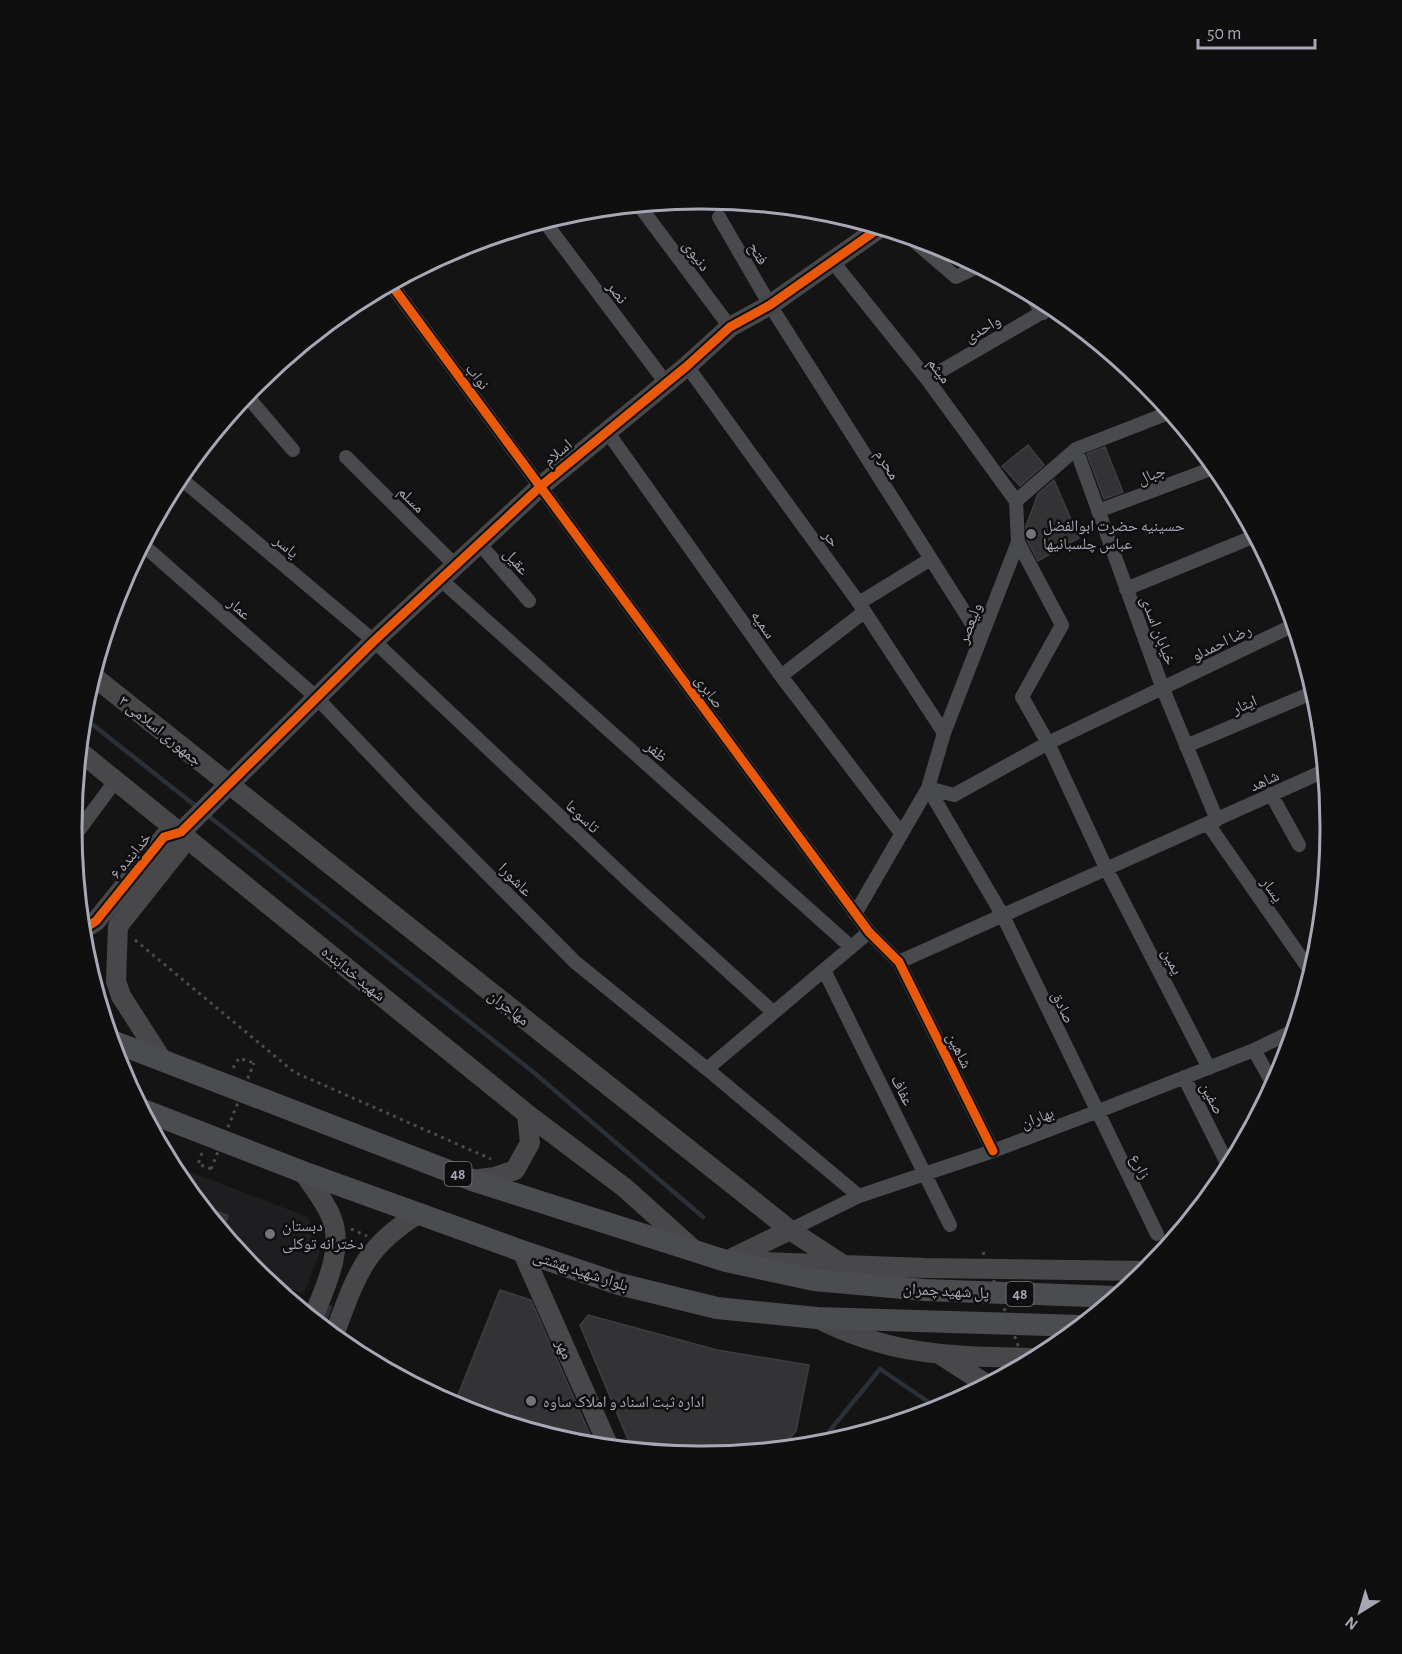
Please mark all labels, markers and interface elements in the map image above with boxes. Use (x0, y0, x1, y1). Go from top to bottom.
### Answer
scale bar (1198, 12, 1315, 50)
text: 50 m (1207, 25, 1241, 43)
street label: دنیوی (678, 237, 713, 275)
street label: فتح (744, 239, 771, 269)
street label: نصر (602, 278, 631, 307)
street label: واحدی (962, 312, 1004, 347)
street label: میثم (923, 355, 954, 388)
street label: نواب (462, 361, 492, 393)
street label: اسلام (540, 436, 576, 471)
street label: محرم (870, 447, 902, 484)
street label: جبال (1135, 462, 1168, 489)
street label: مسلم (394, 483, 428, 517)
place label: حسینیه حضرت ابوالفضل عباس چلسبانیها (1043, 518, 1185, 554)
street label: حر (818, 526, 843, 551)
marker: حسینیه حضرت ابوالفضل عباس چلسبانیها (1024, 527, 1038, 541)
street label: یاسر (270, 531, 302, 562)
street label: عقیل (499, 545, 532, 579)
street label: عمار (223, 594, 254, 624)
street label: خیابان اسدی (1136, 594, 1178, 668)
street label: ولیعصر (955, 601, 986, 647)
street label: سمیه (748, 608, 778, 642)
street label: رضا احمدلو (1189, 622, 1254, 665)
street label: صابری (690, 672, 727, 713)
street label: جمهوری اسلامی ۳ (115, 693, 205, 770)
street label: ایثار (1229, 693, 1260, 719)
street label: ظفر (641, 737, 670, 766)
street label: شاهد (1247, 767, 1282, 795)
street label: تاسوعا (562, 797, 602, 837)
street label: خدابنده ۶ (107, 829, 155, 882)
street label: عاشورا (495, 860, 535, 900)
street label: یسار (1257, 873, 1286, 906)
street label: شهید خدابنده (318, 943, 388, 1005)
street label: یمین (1157, 946, 1185, 978)
street label: مهاجران (484, 987, 532, 1030)
street label: صادق (1047, 989, 1077, 1027)
street label: شاهین (942, 1030, 975, 1072)
street label: عفاف (888, 1073, 916, 1108)
street label: صفین (1196, 1080, 1227, 1118)
street label: بهاران (1019, 1104, 1057, 1133)
street label: زارع (1125, 1151, 1153, 1183)
road number: 48 (444, 1162, 472, 1186)
place label: دبستان دخترانه توکلی (282, 1218, 364, 1254)
marker: دبستان دخترانه توکلی (263, 1227, 277, 1241)
street label: بلوار شهید بهشتی (531, 1248, 630, 1296)
street label: پل شهید چمران (902, 1281, 990, 1303)
road number: 48 (1006, 1282, 1034, 1306)
street label: مهر (551, 1336, 575, 1362)
marker: اداره ثبت اسناد و املاک ساوه (524, 1394, 538, 1408)
place label: اداره ثبت اسناد و املاک ساوه (543, 1394, 705, 1411)
north arrow (1330, 1582, 1390, 1642)
text: N (1342, 1613, 1361, 1633)

